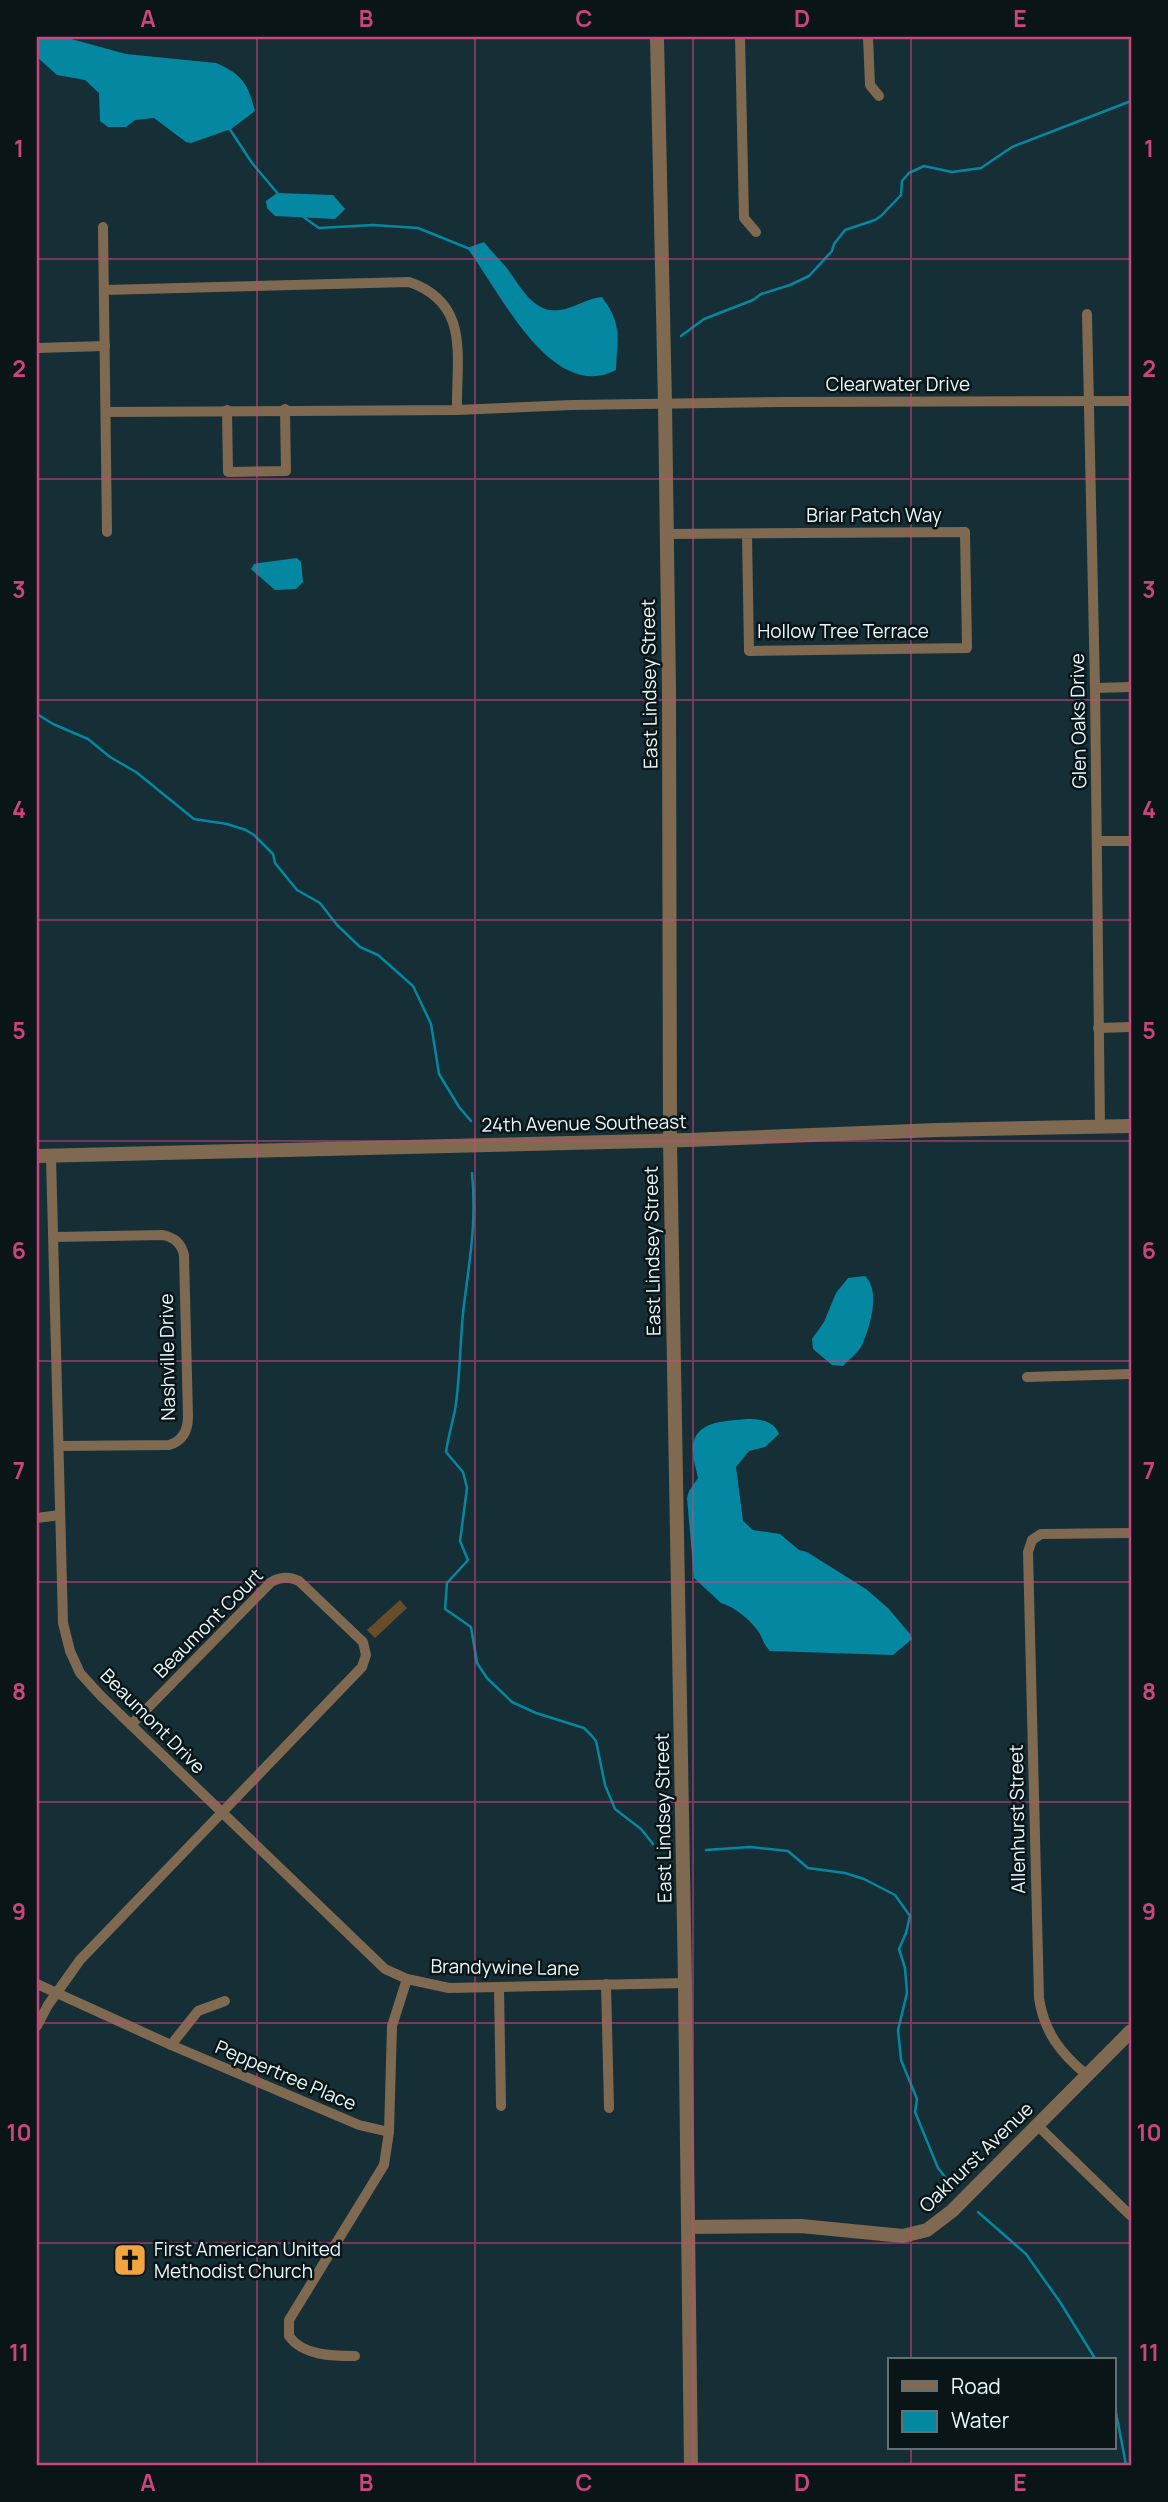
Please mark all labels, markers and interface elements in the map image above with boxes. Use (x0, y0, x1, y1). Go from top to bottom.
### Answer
text: A (140, 2, 156, 34)
text: B (359, 2, 373, 34)
text: C (576, 2, 593, 34)
text: D (794, 2, 810, 34)
text: E (1013, 2, 1027, 34)
text: 1 (14, 132, 24, 164)
text: 1 (1144, 132, 1154, 164)
text: 2 (12, 352, 26, 384)
text: 2 (1142, 352, 1156, 384)
street label: Clearwater Drive (826, 371, 970, 397)
street label: Briar Patch Way (806, 502, 942, 528)
text: 3 (12, 573, 26, 605)
text: 3 (1142, 573, 1156, 605)
street label: East Lindsey Street (635, 599, 663, 769)
street label: Hollow Tree Terrace (757, 618, 929, 644)
street label: Glen Oaks Drive (1064, 653, 1092, 789)
text: 4 (12, 793, 26, 825)
text: 4 (1142, 793, 1156, 825)
text: 5 (12, 1014, 26, 1046)
text: 5 (1142, 1014, 1156, 1046)
street label: 24th Avenue Southeast (481, 1108, 687, 1138)
street label: East Lindsey Street (638, 1166, 666, 1336)
text: 6 (12, 1234, 26, 1266)
text: 6 (1142, 1234, 1156, 1266)
street label: Nashville Drive (153, 1293, 181, 1421)
text: 7 (13, 1454, 25, 1486)
text: 7 (1143, 1454, 1155, 1486)
street label: Beaumont Court (148, 1563, 268, 1683)
street label: Beaumont Drive (95, 1663, 211, 1779)
text: 8 (12, 1675, 26, 1707)
text: 8 (1142, 1675, 1156, 1707)
street label: East Lindsey Street (649, 1733, 677, 1903)
street label: Allenhurst Street (1003, 1744, 1031, 1894)
text: 9 (12, 1895, 26, 1927)
text: 9 (1142, 1895, 1156, 1927)
street label: Brandywine Lane (430, 1953, 580, 1981)
street label: Peppertree Place (212, 2034, 360, 2116)
street label: Oakhurst Avenue (913, 2096, 1039, 2218)
text: 10 (6, 2116, 32, 2148)
text: 10 (1136, 2116, 1162, 2148)
place label: First American United Methodist Church (154, 2236, 341, 2284)
church icon: First American United Methodist Church (111, 2241, 149, 2279)
text: 11 (9, 2336, 29, 2368)
text: 11 (1139, 2336, 1159, 2368)
legend (888, 2358, 1116, 2450)
text: Road (951, 2372, 1001, 2400)
text: Water (951, 2406, 1010, 2434)
text: A (140, 2466, 156, 2498)
text: B (359, 2466, 373, 2498)
text: C (576, 2466, 593, 2498)
text: D (794, 2466, 810, 2498)
text: E (1013, 2466, 1027, 2498)

